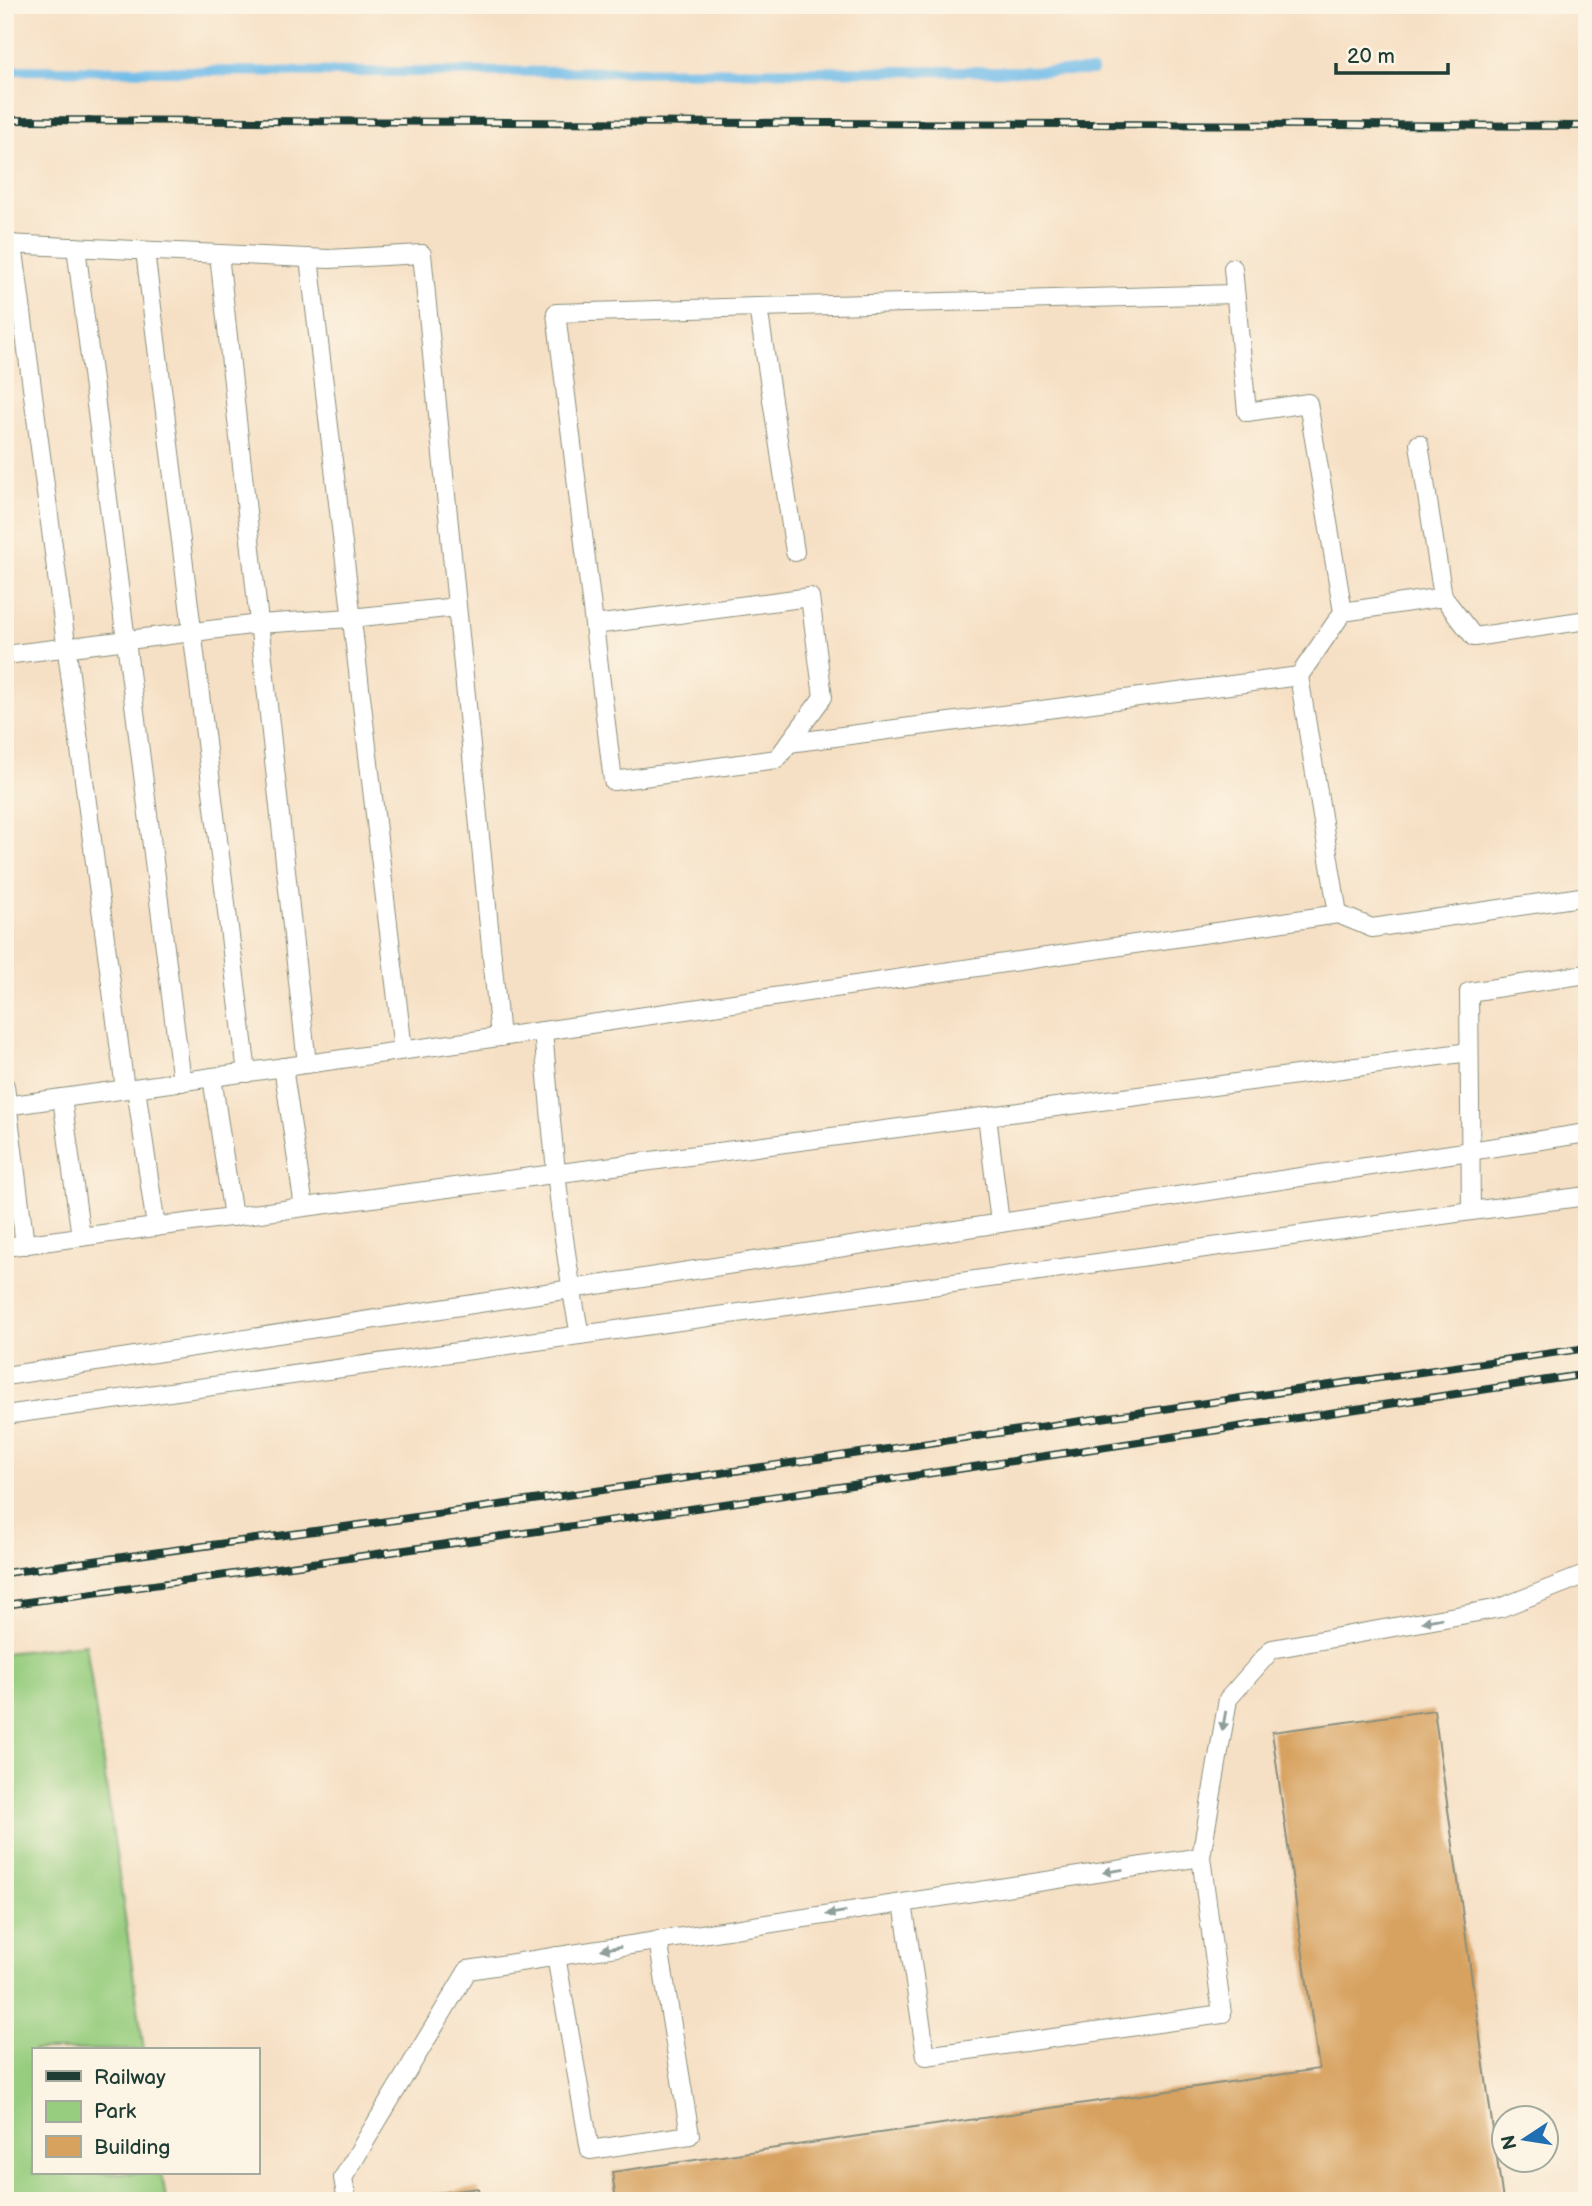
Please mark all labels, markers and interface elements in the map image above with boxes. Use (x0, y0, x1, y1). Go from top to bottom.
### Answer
scale bar (1336, 32, 1448, 76)
text: 20 m (1347, 44, 1395, 69)
one-way arrow (1421, 1615, 1443, 1626)
one-way arrow (1218, 1710, 1229, 1732)
one-way arrow (1102, 1865, 1124, 1876)
one-way arrow (825, 1908, 847, 1919)
one-way arrow (600, 1943, 622, 1954)
legend (32, 2048, 259, 2174)
text: Railway (94, 2065, 166, 2090)
text: Park (94, 2099, 137, 2124)
north arrow (1490, 2104, 1560, 2174)
text: N (1497, 2133, 1523, 2152)
text: Building (94, 2135, 170, 2160)

